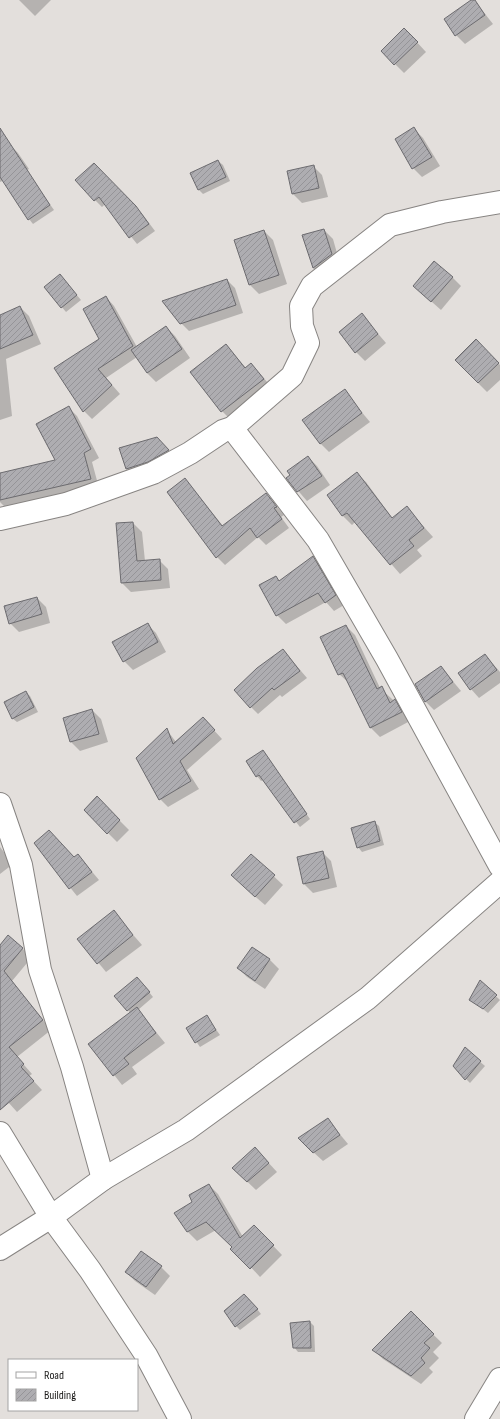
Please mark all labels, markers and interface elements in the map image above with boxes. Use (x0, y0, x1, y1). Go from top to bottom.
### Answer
legend (8, 1359, 138, 1411)
text: Road (44, 1368, 64, 1383)
text: Building (44, 1388, 76, 1403)

